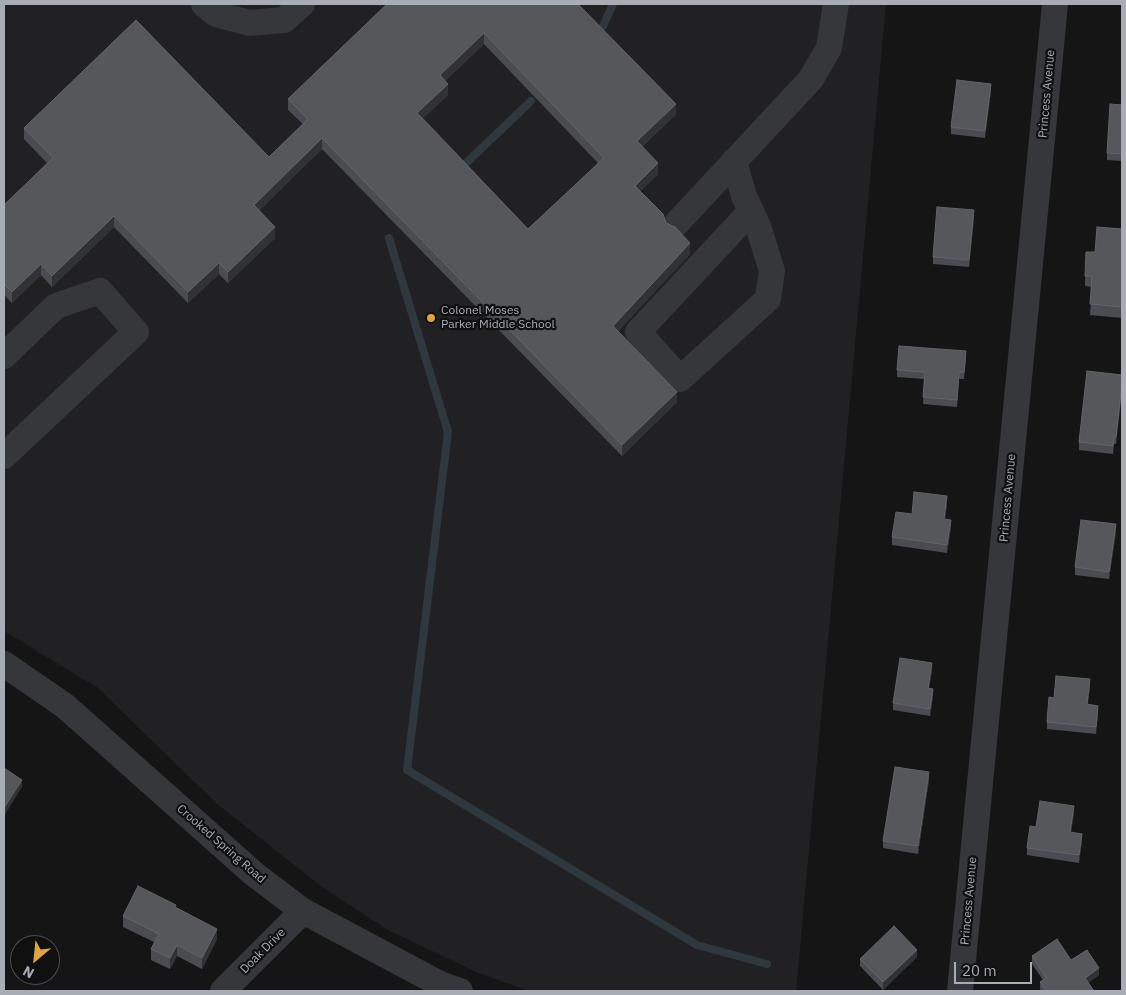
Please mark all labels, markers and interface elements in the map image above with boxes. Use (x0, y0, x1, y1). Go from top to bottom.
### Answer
street label: Princess Avenue (1036, 49, 1058, 139)
place label: Colonel Moses Parker Middle School (441, 304, 555, 332)
marker: Colonel Moses Parker Middle School (425, 312, 437, 324)
street label: Princess Avenue (997, 453, 1019, 543)
street label: Crooked Spring Road (174, 802, 268, 886)
street label: Princess Avenue (958, 856, 980, 946)
street label: Doak Drive (237, 925, 289, 977)
north arrow (10, 935, 60, 985)
scale bar (956, 952, 1034, 984)
text: 20 m (962, 961, 997, 980)
text: N (20, 962, 37, 983)

